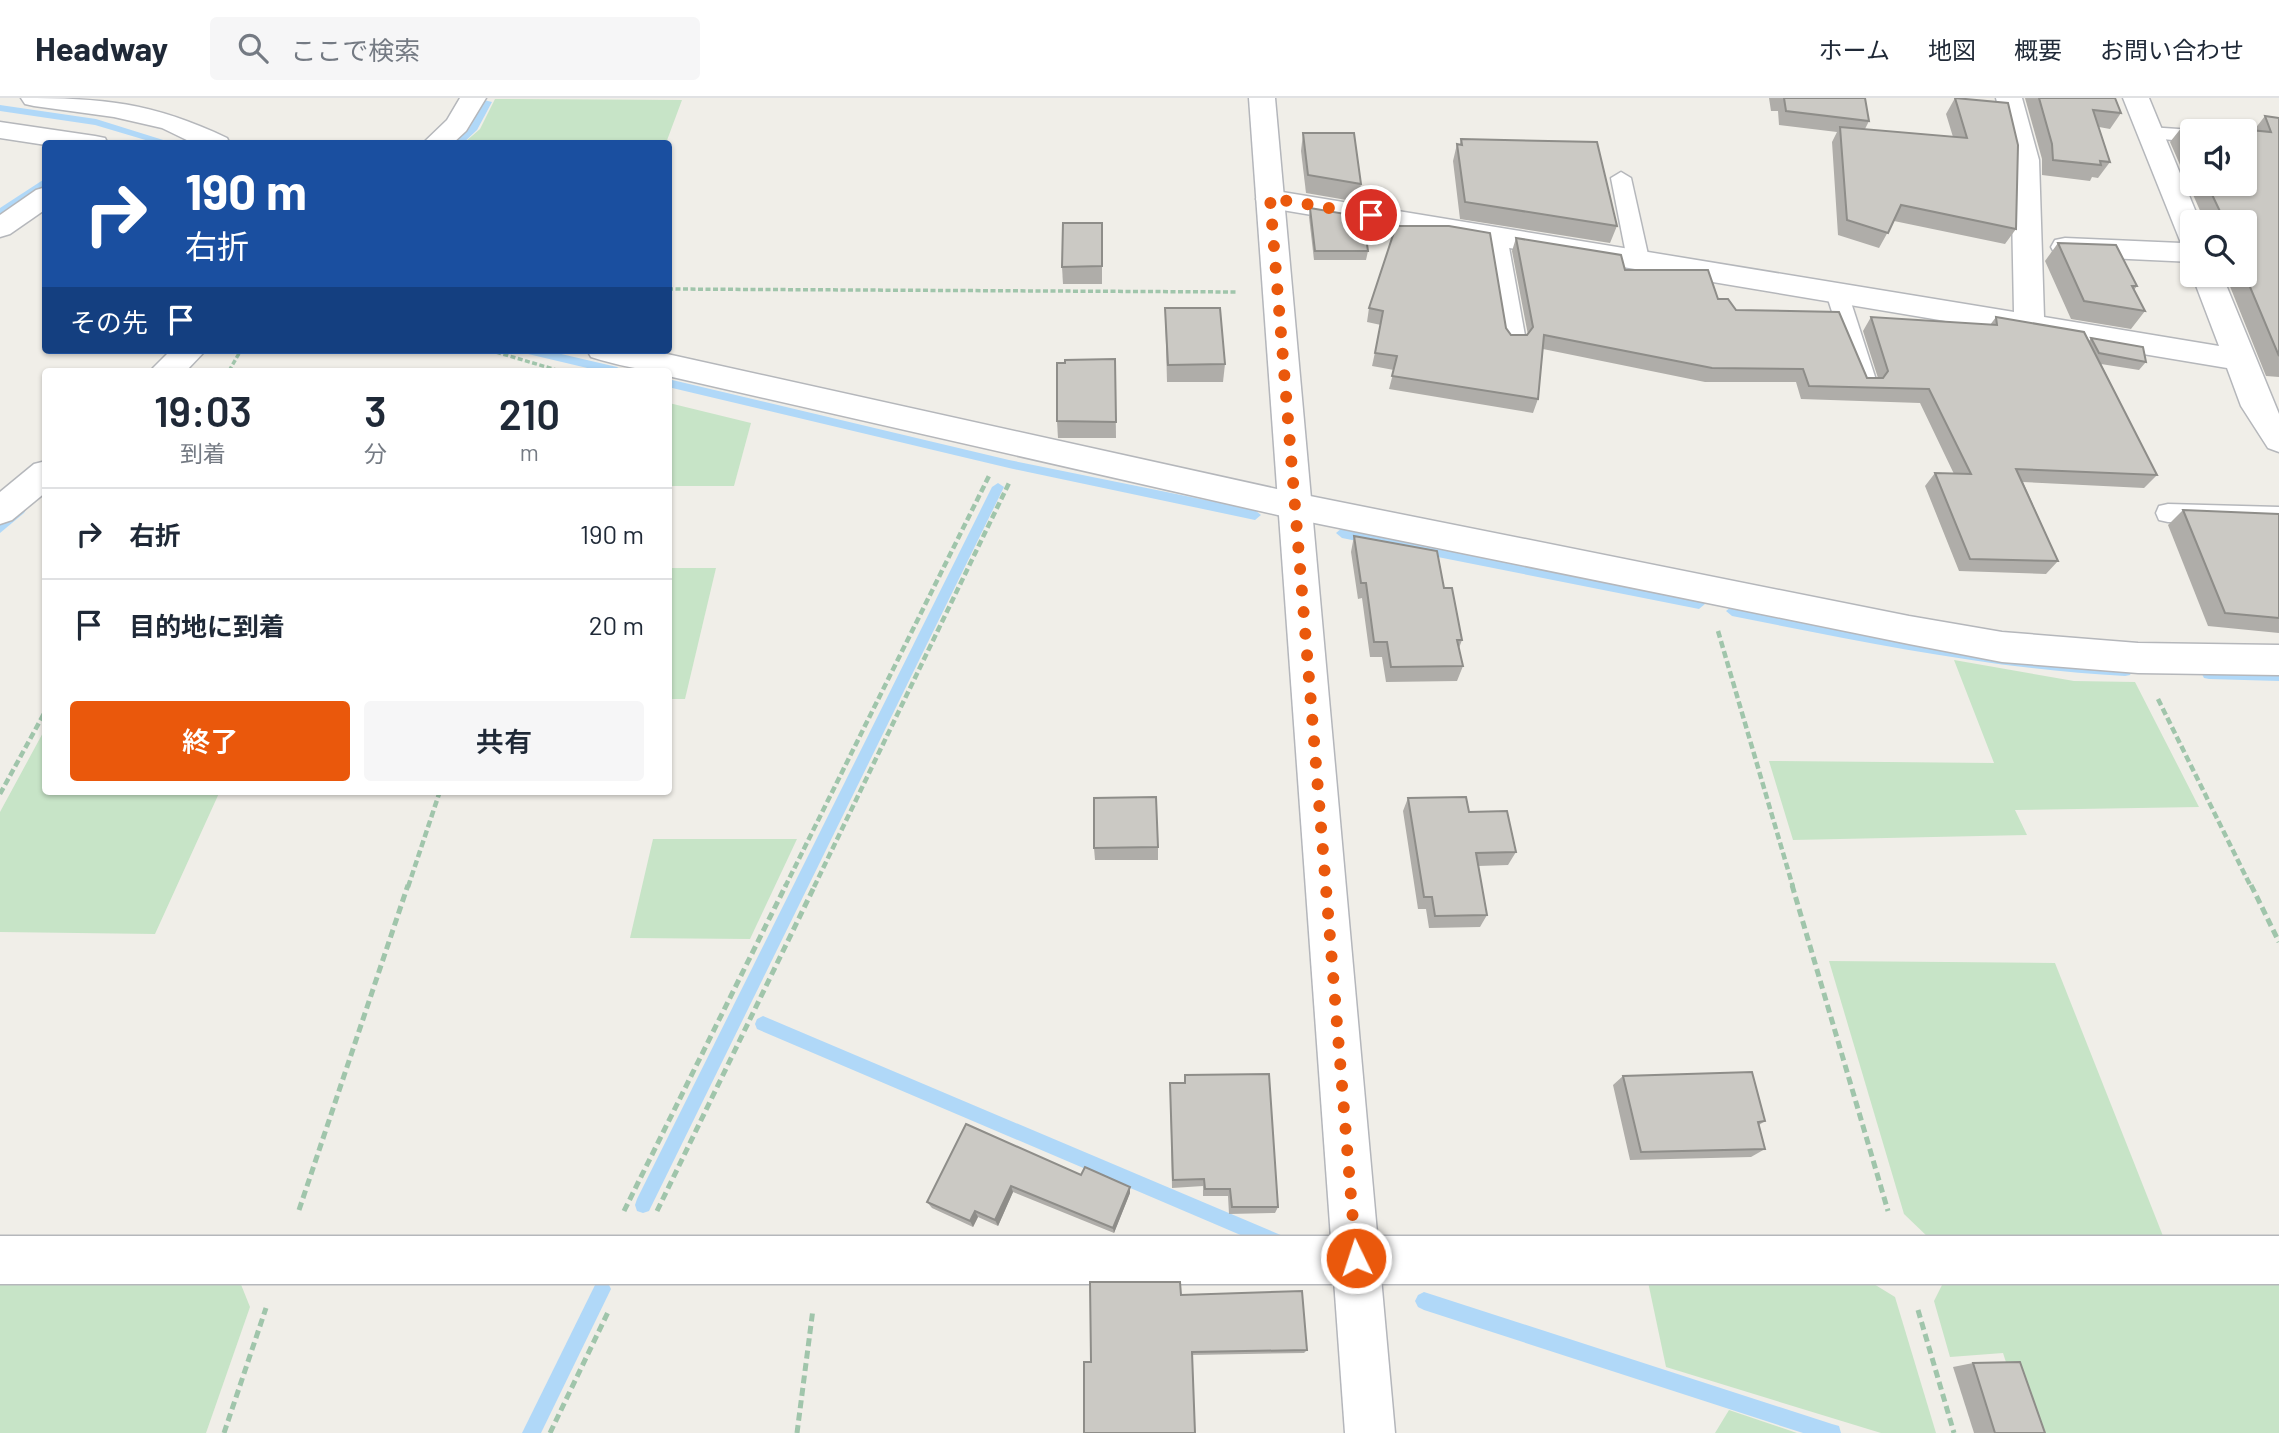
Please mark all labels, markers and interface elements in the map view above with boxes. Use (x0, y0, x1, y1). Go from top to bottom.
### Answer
search box (210, 17, 700, 80)
text: Headway (35, 28, 168, 68)
icon: search (234, 29, 272, 67)
text: ここで検索 (290, 34, 420, 65)
text: ホーム (1819, 35, 1890, 64)
text: 地図 (1928, 35, 1976, 64)
text: 概要 (2014, 35, 2062, 64)
text: お問い合わせ (2100, 35, 2244, 64)
map controls (2180, 119, 2257, 287)
button: sound (2180, 119, 2257, 196)
text: 190 m (185, 161, 307, 220)
icon: right (70, 168, 161, 259)
pin (1341, 185, 1401, 245)
icon: arrive (1352, 196, 1390, 234)
button: search (2180, 210, 2257, 287)
text: 右折 (185, 226, 249, 264)
icon: arrive (162, 301, 200, 339)
text: その先 (70, 306, 148, 337)
text: 19:03 (154, 385, 252, 435)
text: 3 (364, 385, 386, 435)
text: 210 (499, 388, 560, 438)
text: m (520, 438, 539, 466)
text: 到着 (180, 439, 226, 467)
text: 分 (364, 439, 387, 467)
icon: right (70, 515, 108, 553)
text: 190 m (580, 518, 644, 549)
text: 右折 (129, 519, 181, 550)
icon: arrive (70, 606, 108, 644)
text: 20 m (589, 609, 644, 640)
text: 目的地に到着 (129, 610, 285, 641)
button: 終了 (70, 701, 350, 781)
button: 共有 (364, 701, 644, 781)
position arrow (1319, 1221, 1393, 1295)

